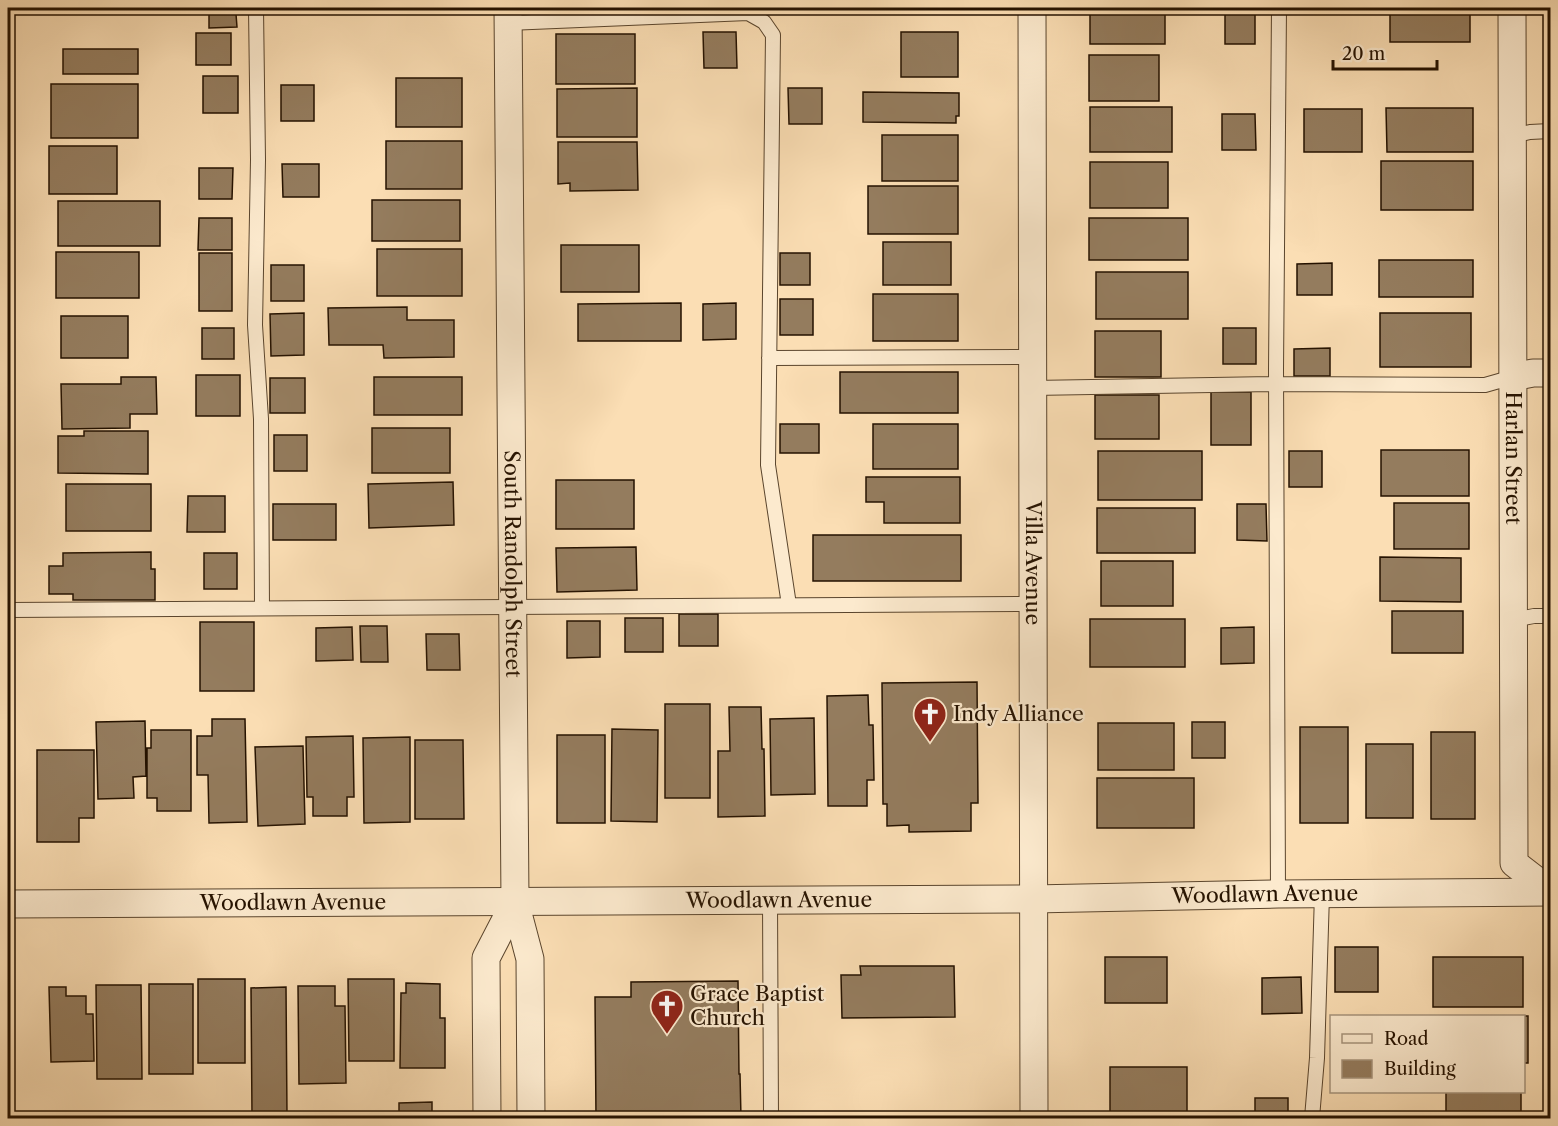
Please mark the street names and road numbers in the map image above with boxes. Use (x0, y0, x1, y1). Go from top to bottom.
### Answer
street label: Harlan Street (1501, 391, 1526, 525)
street label: South Randolph Street (499, 450, 526, 678)
street label: Villa Avenue (1021, 500, 1046, 625)
street label: Woodlawn Avenue (1170, 880, 1358, 908)
street label: Woodlawn Avenue (685, 887, 872, 913)
street label: Woodlawn Avenue (199, 889, 386, 915)

